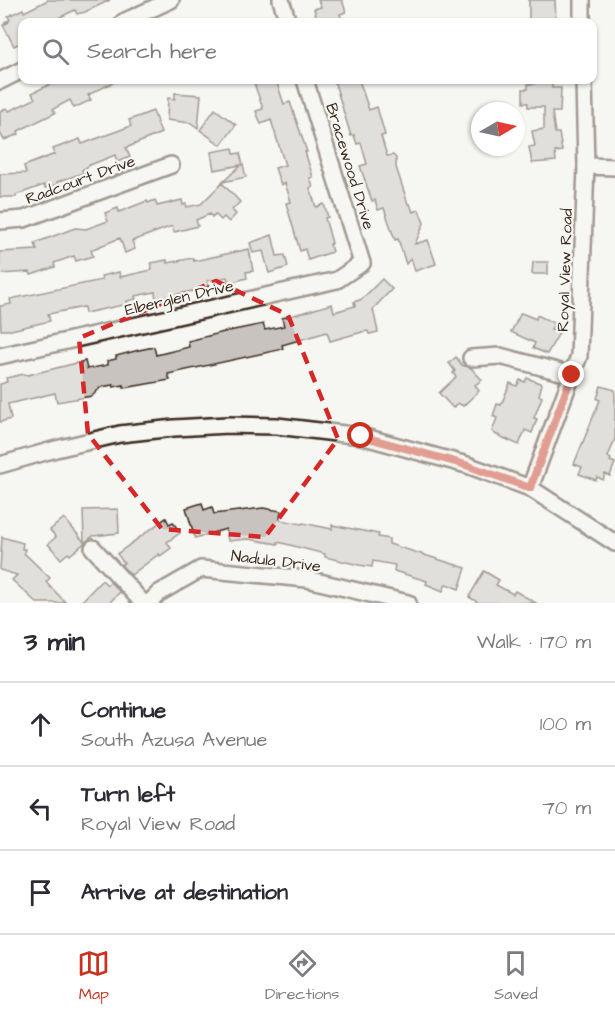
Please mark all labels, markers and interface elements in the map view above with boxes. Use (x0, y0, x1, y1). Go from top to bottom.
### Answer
search box (18, 18, 597, 84)
icon: search (39, 35, 72, 68)
text: Search here (87, 36, 217, 67)
street label: Bracewood Drive (320, 100, 380, 233)
north arrow (471, 102, 525, 156)
street label: Radcourt Drive (22, 150, 139, 210)
street label: Royal View Road (552, 208, 579, 332)
street label: Elberglen Drive (123, 275, 236, 322)
route end (558, 361, 584, 387)
route start (347, 422, 373, 448)
street label: Nadula Drive (230, 545, 322, 577)
text: 3 min (24, 624, 85, 660)
text: Walk · 170 m (477, 628, 591, 656)
text: Continue (81, 695, 166, 726)
icon: ahead (24, 708, 57, 741)
text: 100 m (540, 710, 591, 738)
text: South Azusa Avenue (81, 726, 267, 754)
text: Turn left (81, 779, 175, 810)
icon: left (24, 792, 57, 825)
text: 70 m (543, 794, 591, 822)
text: Royal View Road (81, 810, 235, 838)
icon: arrive (24, 876, 57, 909)
text: Arrive at destination (81, 877, 288, 908)
tab: Map (77, 947, 110, 1005)
tab: Directions (265, 947, 339, 1005)
tab: Saved (494, 947, 538, 1005)

